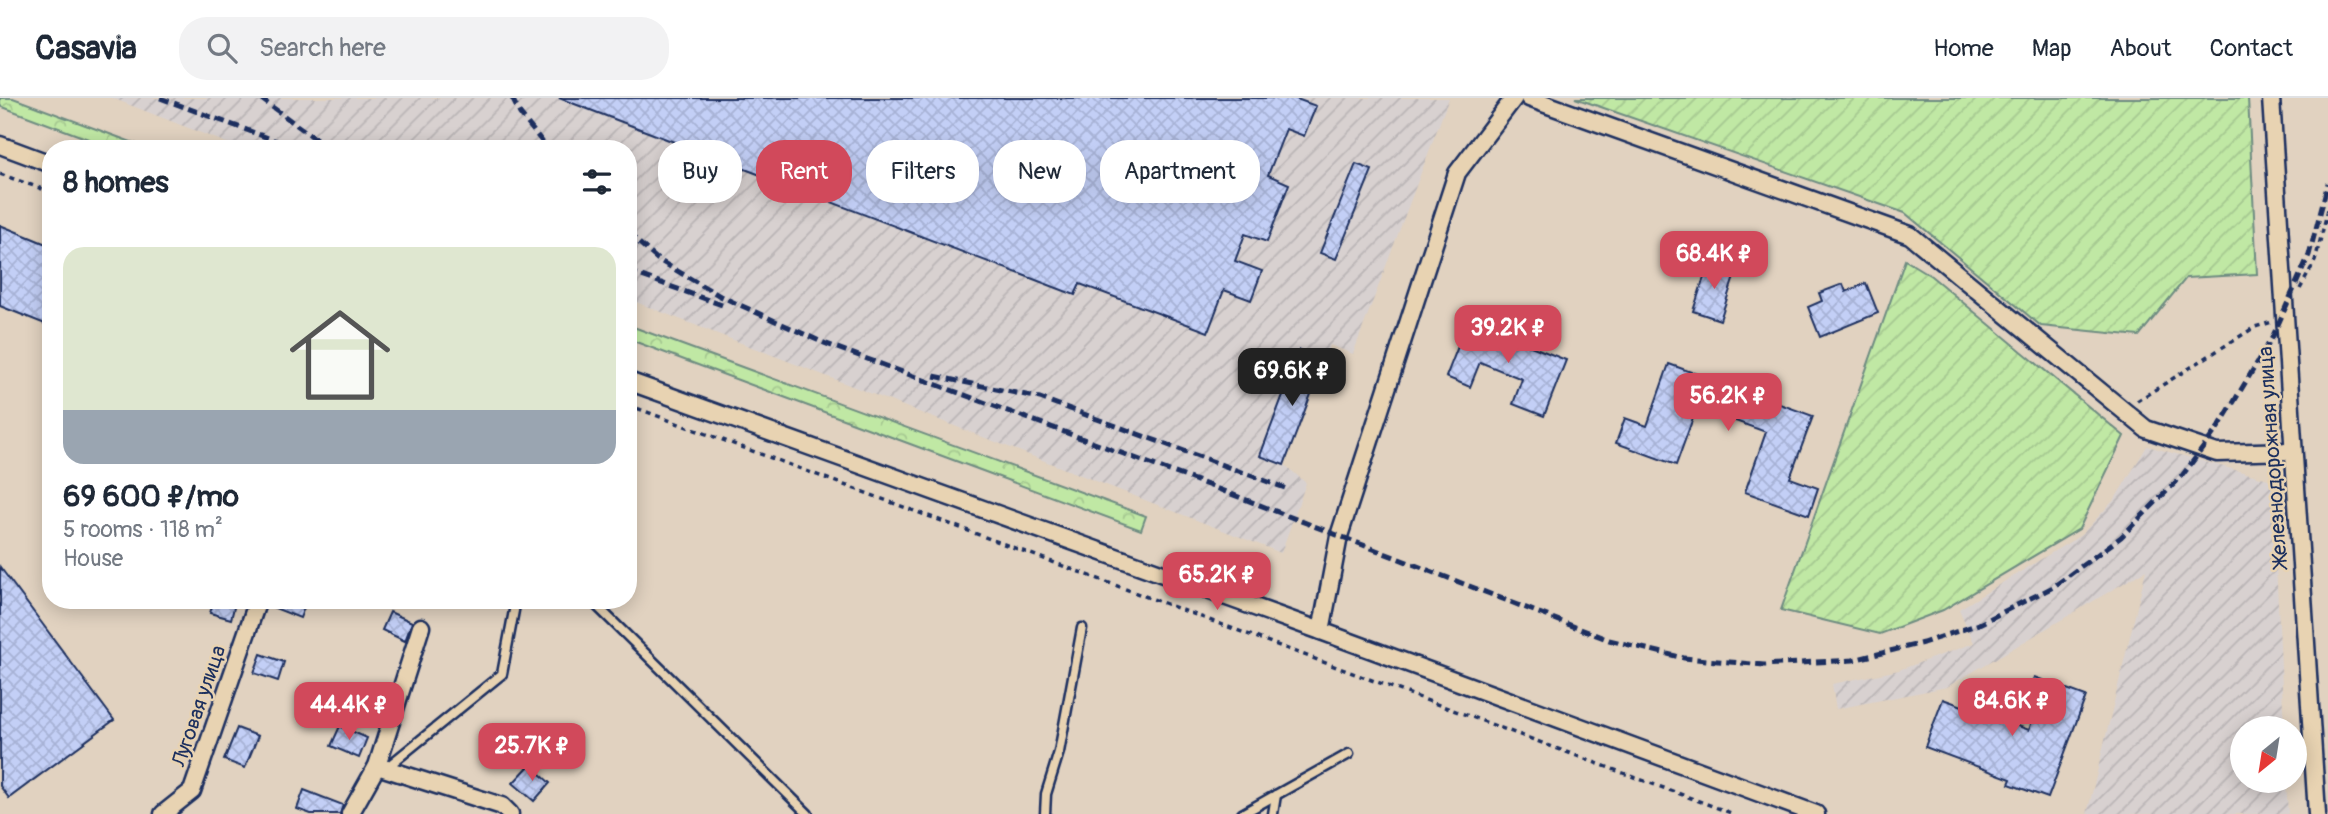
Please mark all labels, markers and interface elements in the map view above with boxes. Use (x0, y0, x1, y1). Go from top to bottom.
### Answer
search box (179, 17, 669, 80)
text: Casavia (35, 28, 137, 69)
icon: search (203, 29, 241, 67)
text: Search here (259, 32, 386, 64)
text: Home (1933, 34, 1994, 63)
text: Map (2032, 34, 2072, 63)
text: About (2110, 34, 2172, 63)
text: Contact (2210, 34, 2293, 63)
chip: Buy (658, 140, 742, 203)
chip: Rent (756, 140, 852, 203)
chip: Filters (866, 140, 979, 203)
chip: New (993, 140, 1086, 203)
chip: Apartment (1100, 140, 1260, 203)
icon: filters (578, 163, 616, 201)
text: 8 homes (63, 164, 169, 201)
pin: 68.4K ₽ (1649, 232, 1779, 291)
text: 68.4K ₽ (1676, 239, 1752, 268)
icon: home (277, 292, 403, 418)
pin: 39.2K ₽ (1443, 306, 1573, 365)
text: 39.2K ₽ (1470, 313, 1546, 342)
street label: Железнодорожная улица (2252, 345, 2294, 572)
pin: 69.6K ₽ (1227, 348, 1357, 408)
text: 69.6K ₽ (1254, 356, 1330, 385)
pin: 56.2K ₽ (1663, 374, 1793, 433)
text: 56.2K ₽ (1690, 381, 1766, 410)
text: 69 600 ₽/mo (63, 478, 239, 515)
text: 5 rooms · 118 m² (63, 515, 223, 544)
text: House (63, 544, 123, 573)
pin: 65.2K ₽ (1152, 552, 1282, 612)
text: 65.2K ₽ (1179, 560, 1255, 589)
street label: Луговая улица (165, 642, 232, 771)
pin: 84.6K ₽ (1947, 678, 2077, 738)
pin: 44.4K ₽ (284, 682, 414, 742)
text: 84.6K ₽ (1974, 686, 2050, 715)
text: 44.4K ₽ (310, 690, 388, 719)
north arrow (2230, 716, 2306, 793)
map controls (2230, 716, 2307, 793)
pin: 25.7K ₽ (467, 724, 597, 783)
text: 25.7K ₽ (494, 731, 570, 760)

